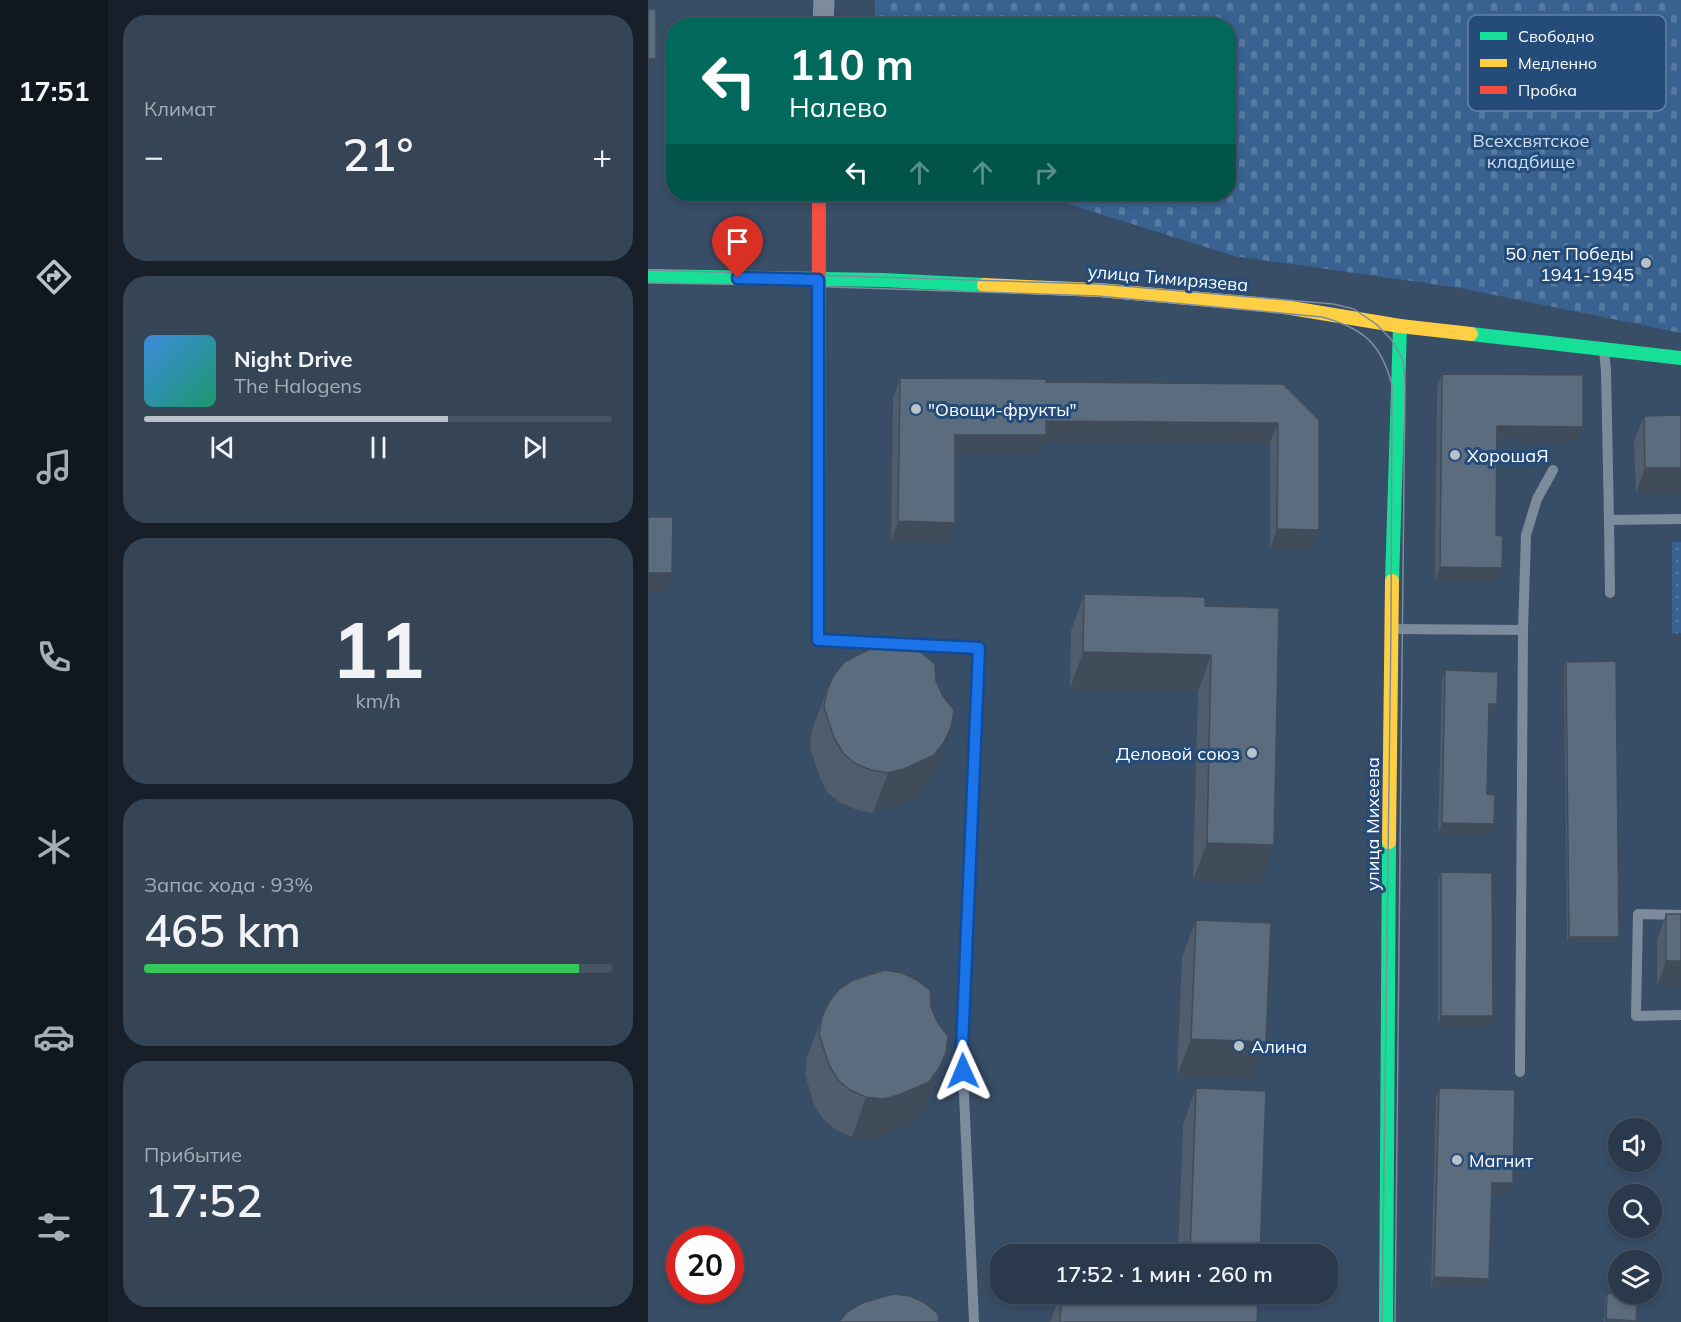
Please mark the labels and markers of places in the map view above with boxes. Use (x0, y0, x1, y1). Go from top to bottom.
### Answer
pin (712, 216, 763, 278)
place label: 50 лет Победы 1941-1945 (1505, 242, 1634, 286)
marker: 50 лет Победы 1941-1945 (1639, 256, 1653, 270)
place label: "Овощи-фрукты" (928, 398, 1077, 421)
marker: "Овощи-фрукты" (909, 402, 923, 416)
place label: ХорошаЯ (1467, 444, 1549, 467)
marker: ХорошаЯ (1448, 448, 1462, 462)
place label: Деловой союз (1116, 742, 1240, 765)
marker: Деловой союз (1245, 746, 1259, 760)
place label: Алина (1251, 1035, 1307, 1058)
marker: Алина (1232, 1039, 1246, 1053)
place label: Магнит (1469, 1149, 1534, 1172)
marker: Магнит (1450, 1153, 1464, 1167)

